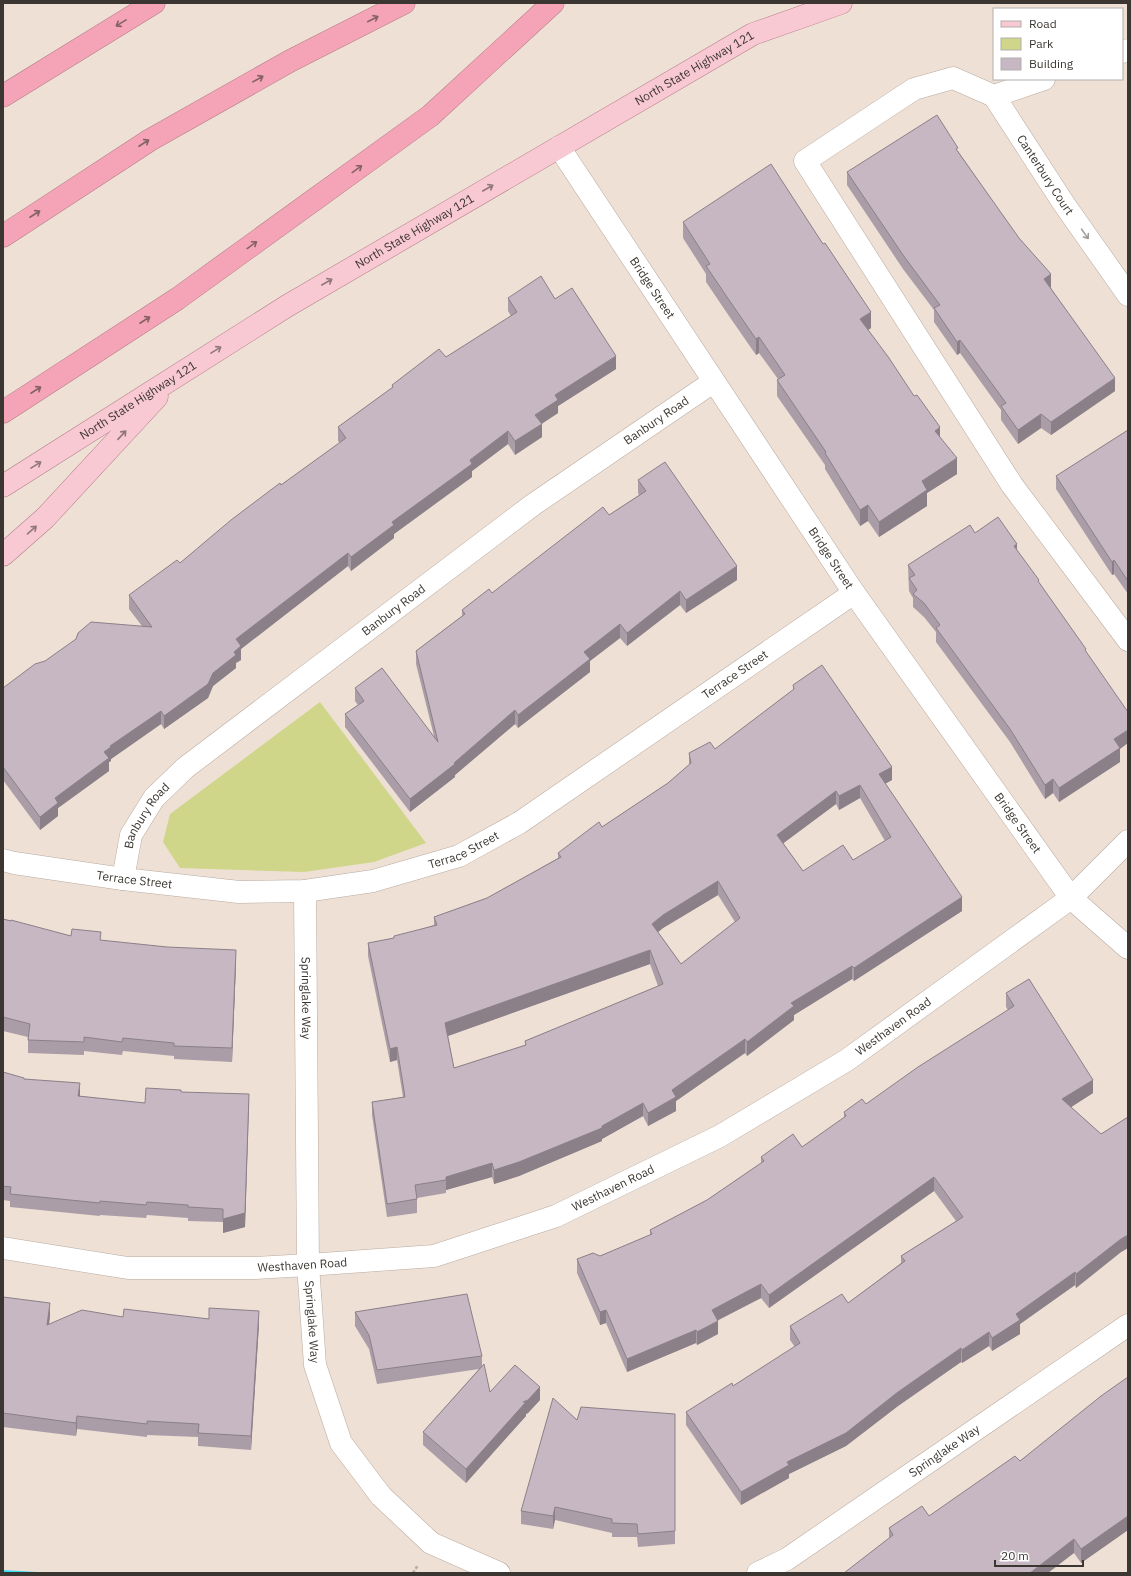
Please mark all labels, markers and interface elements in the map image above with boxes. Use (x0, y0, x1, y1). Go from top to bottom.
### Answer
legend (993, 8, 1123, 80)
one-way arrow (366, 15, 378, 22)
text: Road (1029, 16, 1057, 31)
one-way arrow (115, 20, 127, 28)
street label: North State Highway 121 (632, 27, 756, 108)
text: Park (1029, 36, 1054, 51)
text: Building (1029, 56, 1074, 71)
one-way arrow (251, 75, 263, 83)
street label: Canterbury Court (1014, 132, 1077, 218)
one-way arrow (139, 139, 150, 148)
one-way arrow (351, 165, 362, 173)
one-way arrow (482, 184, 494, 192)
street label: North State Highway 121 (352, 190, 477, 272)
one-way arrow (30, 210, 41, 218)
one-way arrow (1081, 228, 1089, 239)
one-way arrow (246, 241, 257, 250)
street label: Bridge Street (627, 254, 678, 321)
one-way arrow (321, 278, 333, 286)
one-way arrow (139, 316, 150, 324)
one-way arrow (210, 346, 222, 354)
street label: North State Highway 121 (77, 357, 199, 442)
one-way arrow (30, 386, 42, 394)
street label: Banbury Road (620, 393, 692, 448)
one-way arrow (117, 430, 127, 440)
one-way arrow (30, 461, 41, 469)
street label: Bridge Street (806, 524, 857, 592)
one-way arrow (27, 525, 38, 534)
street label: Banbury Road (359, 581, 428, 639)
street label: Terrace Street (699, 647, 770, 702)
street label: Banbury Road (121, 779, 172, 850)
street label: Bridge Street (991, 789, 1045, 856)
street label: Terrace Street (426, 828, 501, 872)
street label: Terrace Street (96, 867, 173, 891)
street label: Springlake Way (299, 957, 314, 1039)
street label: Westhaven Road (852, 994, 934, 1059)
street label: Westhaven Road (569, 1161, 657, 1214)
street label: Westhaven Road (257, 1254, 348, 1275)
street label: Springlake Way (302, 1280, 323, 1364)
street label: Springlake Way (906, 1421, 982, 1480)
scale bar (995, 1542, 1083, 1568)
text: 20 m (1001, 1548, 1029, 1563)

